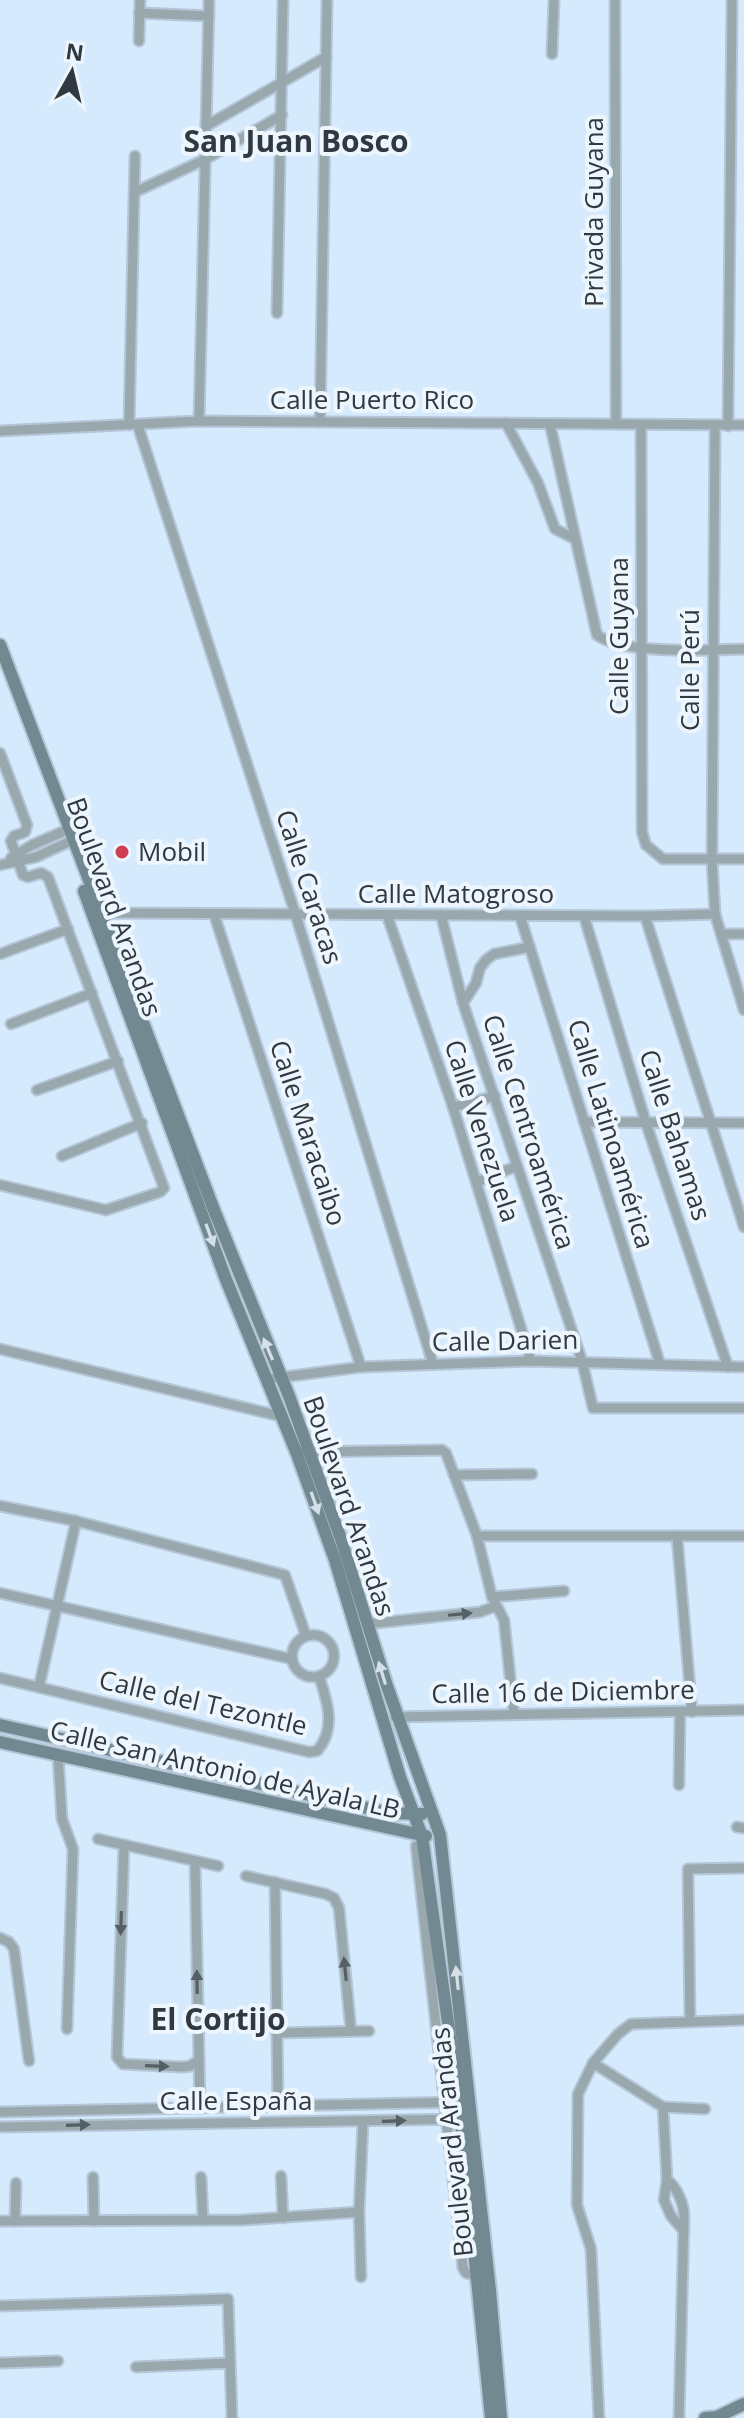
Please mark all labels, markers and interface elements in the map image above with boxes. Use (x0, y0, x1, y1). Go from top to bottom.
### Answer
north arrow (32, 32, 112, 112)
text: N (64, 35, 86, 67)
street label: Privada Guyana (575, 117, 611, 307)
district label: San Juan Bosco (183, 120, 409, 161)
street label: Calle Puerto Rico (270, 381, 474, 417)
street label: Calle Guyana (600, 557, 636, 715)
street label: Calle Perú (671, 609, 707, 731)
street label: Boulevard Arandas (59, 792, 171, 1021)
street label: Calle Caracas (268, 805, 352, 969)
place label: Mobil (138, 833, 206, 869)
marker: Mobil (113, 843, 131, 861)
street label: Calle Matogroso (358, 875, 554, 911)
street label: Calle Centroamérica (475, 1010, 585, 1254)
street label: Calle Latinoamérica (560, 1015, 664, 1253)
street label: Calle Maracaibo (262, 1035, 356, 1230)
street label: Calle Venezuela (437, 1035, 529, 1226)
street label: Calle Bahamas (631, 1045, 721, 1225)
one-way arrow (204, 1223, 217, 1247)
street label: Calle Darien (431, 1321, 578, 1359)
one-way arrow (262, 1337, 275, 1361)
street label: Boulevard Arandas (295, 1391, 404, 1620)
one-way arrow (309, 1492, 321, 1516)
one-way arrow (448, 1607, 473, 1620)
street label: Calle del Tezontle (96, 1661, 311, 1743)
one-way arrow (376, 1661, 388, 1685)
street label: Calle 16 de Diciembre (431, 1671, 695, 1711)
street label: Calle San Antonio de Ayala LB (47, 1711, 404, 1827)
one-way arrow (115, 1911, 128, 1936)
one-way arrow (338, 1957, 351, 1982)
one-way arrow (450, 1965, 463, 1990)
one-way arrow (191, 1969, 204, 1994)
district label: El Cortijo (151, 1998, 285, 2039)
street label: Boulevard Arandas (421, 2026, 481, 2259)
one-way arrow (145, 2059, 170, 2072)
street label: Calle España (160, 2082, 312, 2118)
one-way arrow (382, 2115, 407, 2127)
one-way arrow (66, 2118, 91, 2131)

